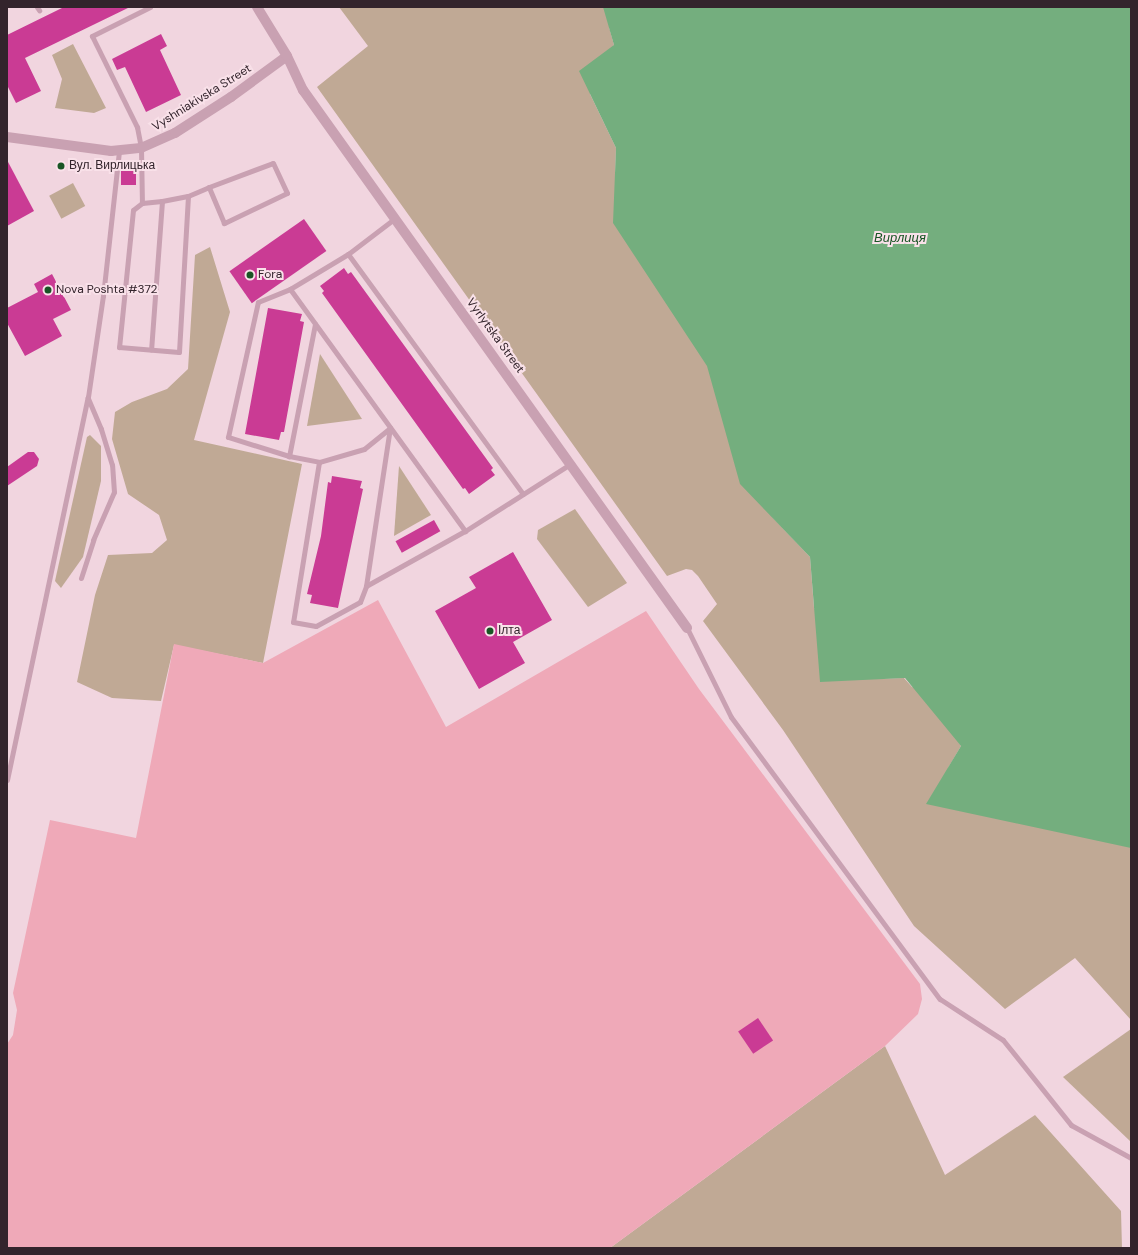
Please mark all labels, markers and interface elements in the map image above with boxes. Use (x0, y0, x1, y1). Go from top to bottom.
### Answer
street label: Vyshniakivska Street (150, 62, 254, 134)
place label: Вул. Вирлицька (69, 159, 155, 173)
marker: Вул. Вирлицька (56, 161, 66, 171)
water label: Вирлиця (874, 230, 926, 246)
place label: Fora (258, 268, 282, 282)
marker: Fora (245, 270, 255, 280)
place label: Nova Poshta #372 (56, 283, 157, 297)
marker: Nova Poshta #372 (43, 285, 53, 295)
street label: Vyrlytska Street (463, 296, 527, 376)
place label: Ілта (498, 624, 520, 638)
marker: Ілта (485, 626, 495, 636)

